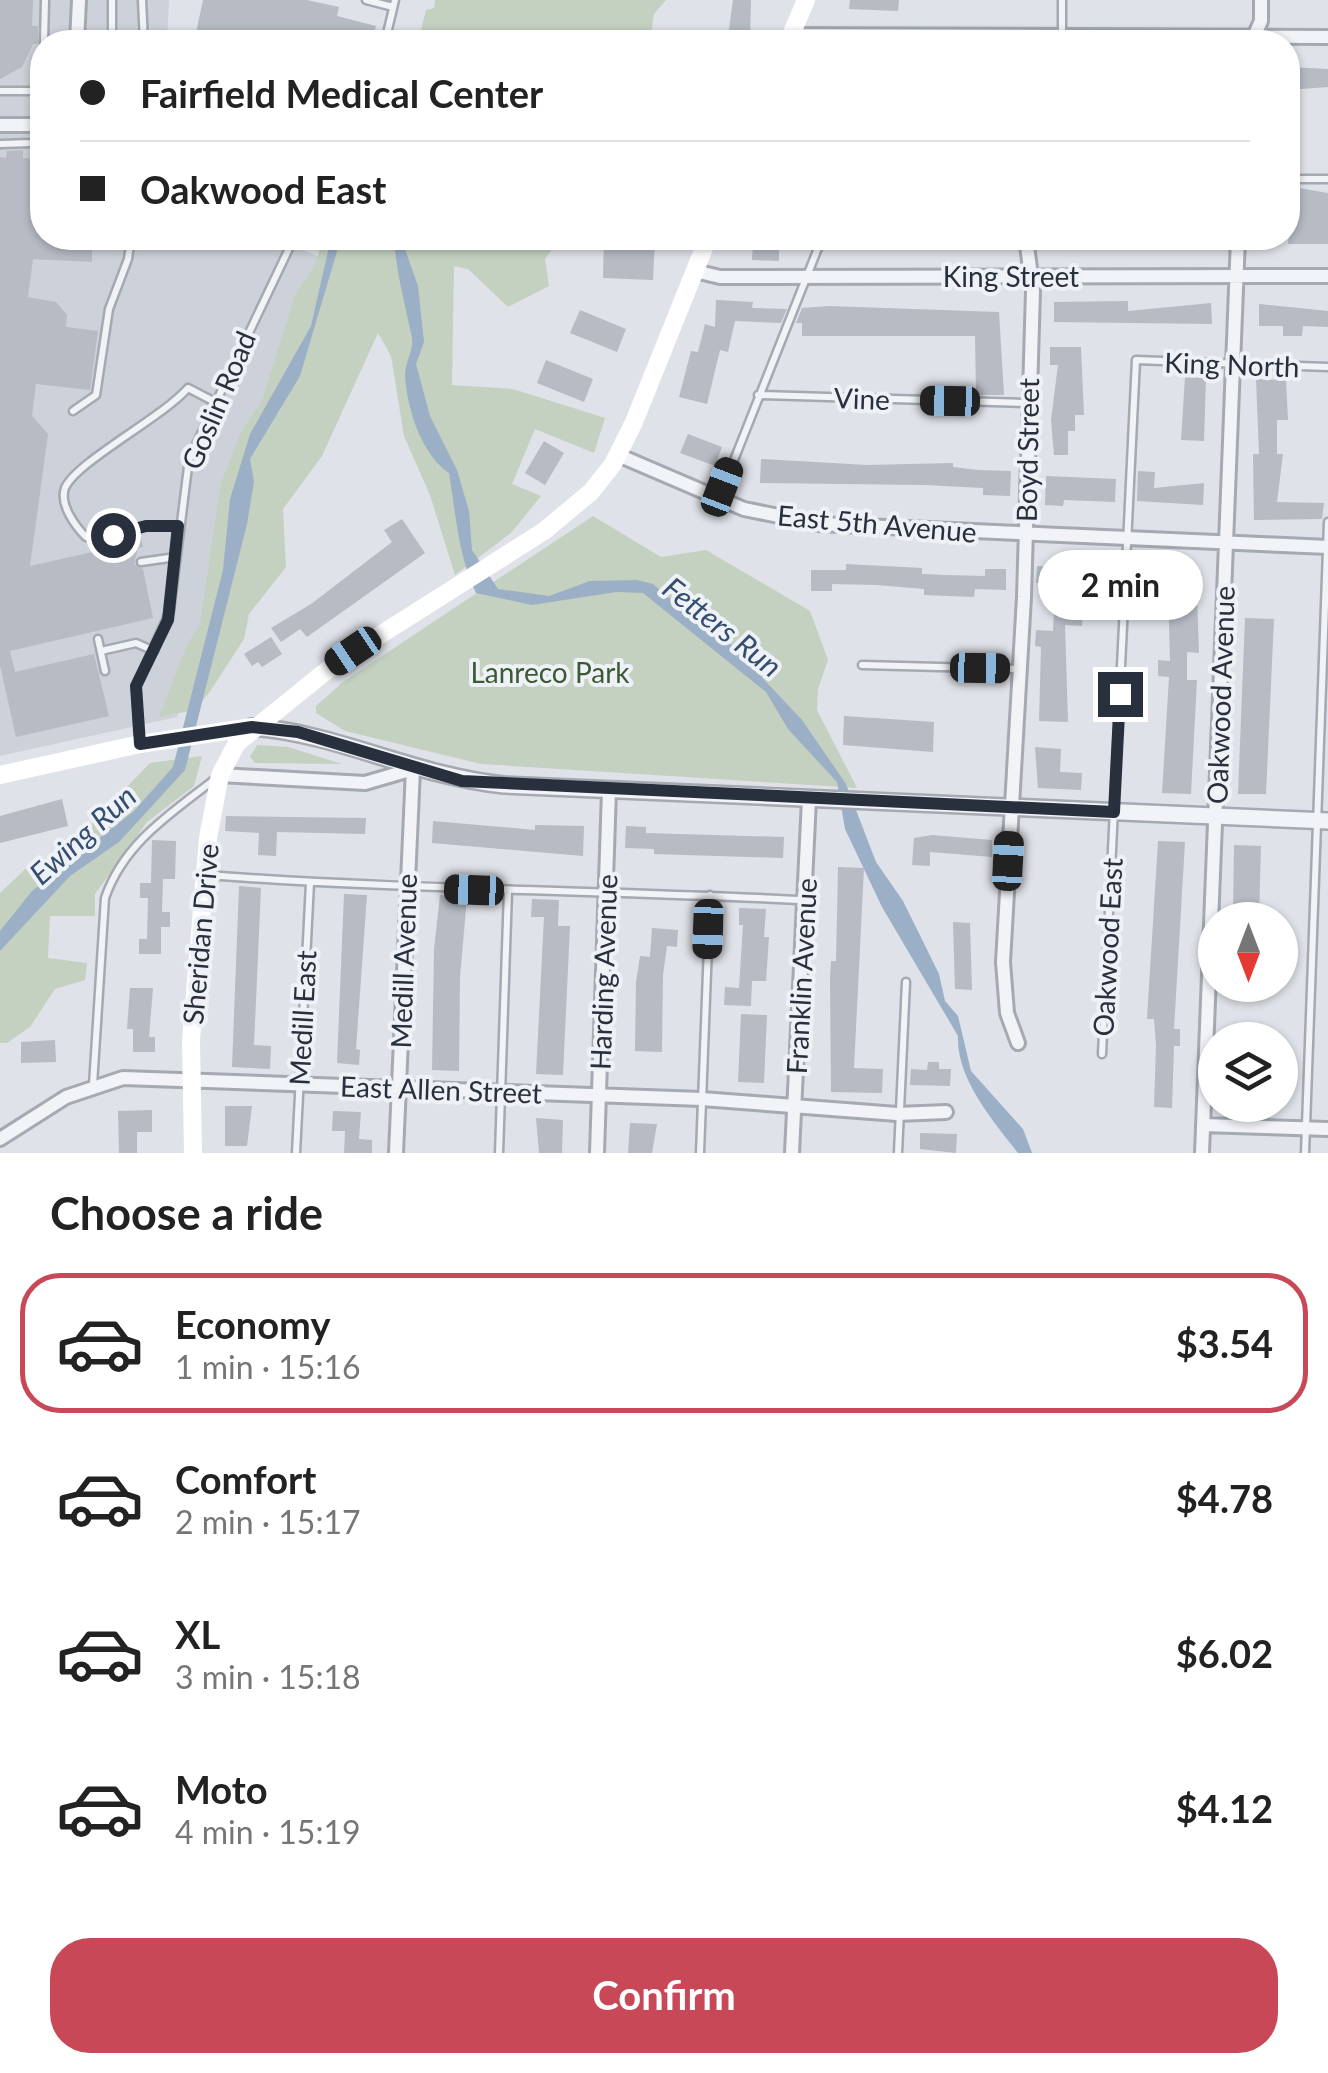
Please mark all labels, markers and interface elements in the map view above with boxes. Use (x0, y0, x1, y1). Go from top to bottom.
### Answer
text: Fairfield Medical Center (140, 70, 543, 116)
text: Oakwood East (140, 166, 386, 212)
street label: King Street (943, 259, 1079, 293)
street label: Goslin Road (174, 326, 262, 474)
street label: King North (1164, 345, 1300, 383)
street label: Boyd Street (1009, 378, 1045, 522)
street label: Vine (833, 380, 891, 416)
car (920, 385, 980, 417)
car (697, 454, 747, 520)
street label: East 5th Avenue (776, 497, 978, 549)
route start (91, 513, 136, 558)
callout: 2 min (1038, 549, 1202, 619)
text: 2 min (1081, 565, 1160, 604)
water label: Fetters Run (657, 569, 789, 683)
street label: Oakwood Avenue (1199, 585, 1241, 805)
car (320, 622, 386, 680)
car (950, 652, 1010, 684)
park label: Lanreco Park (470, 655, 630, 689)
route end (1098, 672, 1143, 717)
water label: Ewing Run (22, 777, 142, 891)
car (991, 830, 1025, 892)
street label: Sheridan Drive (175, 842, 225, 1026)
street label: Oakwood East (1085, 857, 1129, 1037)
street label: Medill Avenue (383, 873, 423, 1049)
street label: Harding Avenue (583, 873, 623, 1071)
car (443, 874, 505, 906)
street label: Franklin Avenue (779, 877, 823, 1075)
car (692, 898, 724, 960)
north arrow (1198, 902, 1298, 1002)
map controls (1198, 902, 1298, 1122)
street label: Medill East (281, 950, 323, 1086)
button: layers (1198, 1022, 1298, 1122)
street label: East Allen Street (340, 1068, 542, 1110)
text: Choose a ride (50, 1186, 323, 1240)
icon: car (55, 1298, 145, 1388)
text: Economy (175, 1301, 330, 1347)
text: $3.54 (1176, 1320, 1273, 1366)
text: 1 min · 15:16 (175, 1347, 361, 1386)
icon: car (55, 1453, 145, 1543)
text: Comfort (175, 1456, 316, 1502)
text: $4.78 (1176, 1475, 1273, 1521)
text: 2 min · 15:17 (175, 1502, 361, 1541)
icon: car (55, 1608, 145, 1698)
text: XL (175, 1611, 220, 1657)
text: $6.02 (1176, 1630, 1273, 1676)
text: 3 min · 15:18 (175, 1657, 361, 1696)
icon: car (55, 1763, 145, 1853)
text: Moto (175, 1766, 268, 1812)
text: $4.12 (1176, 1785, 1273, 1831)
text: 4 min · 15:19 (175, 1812, 361, 1851)
button: Confirm (50, 1938, 1278, 2053)

